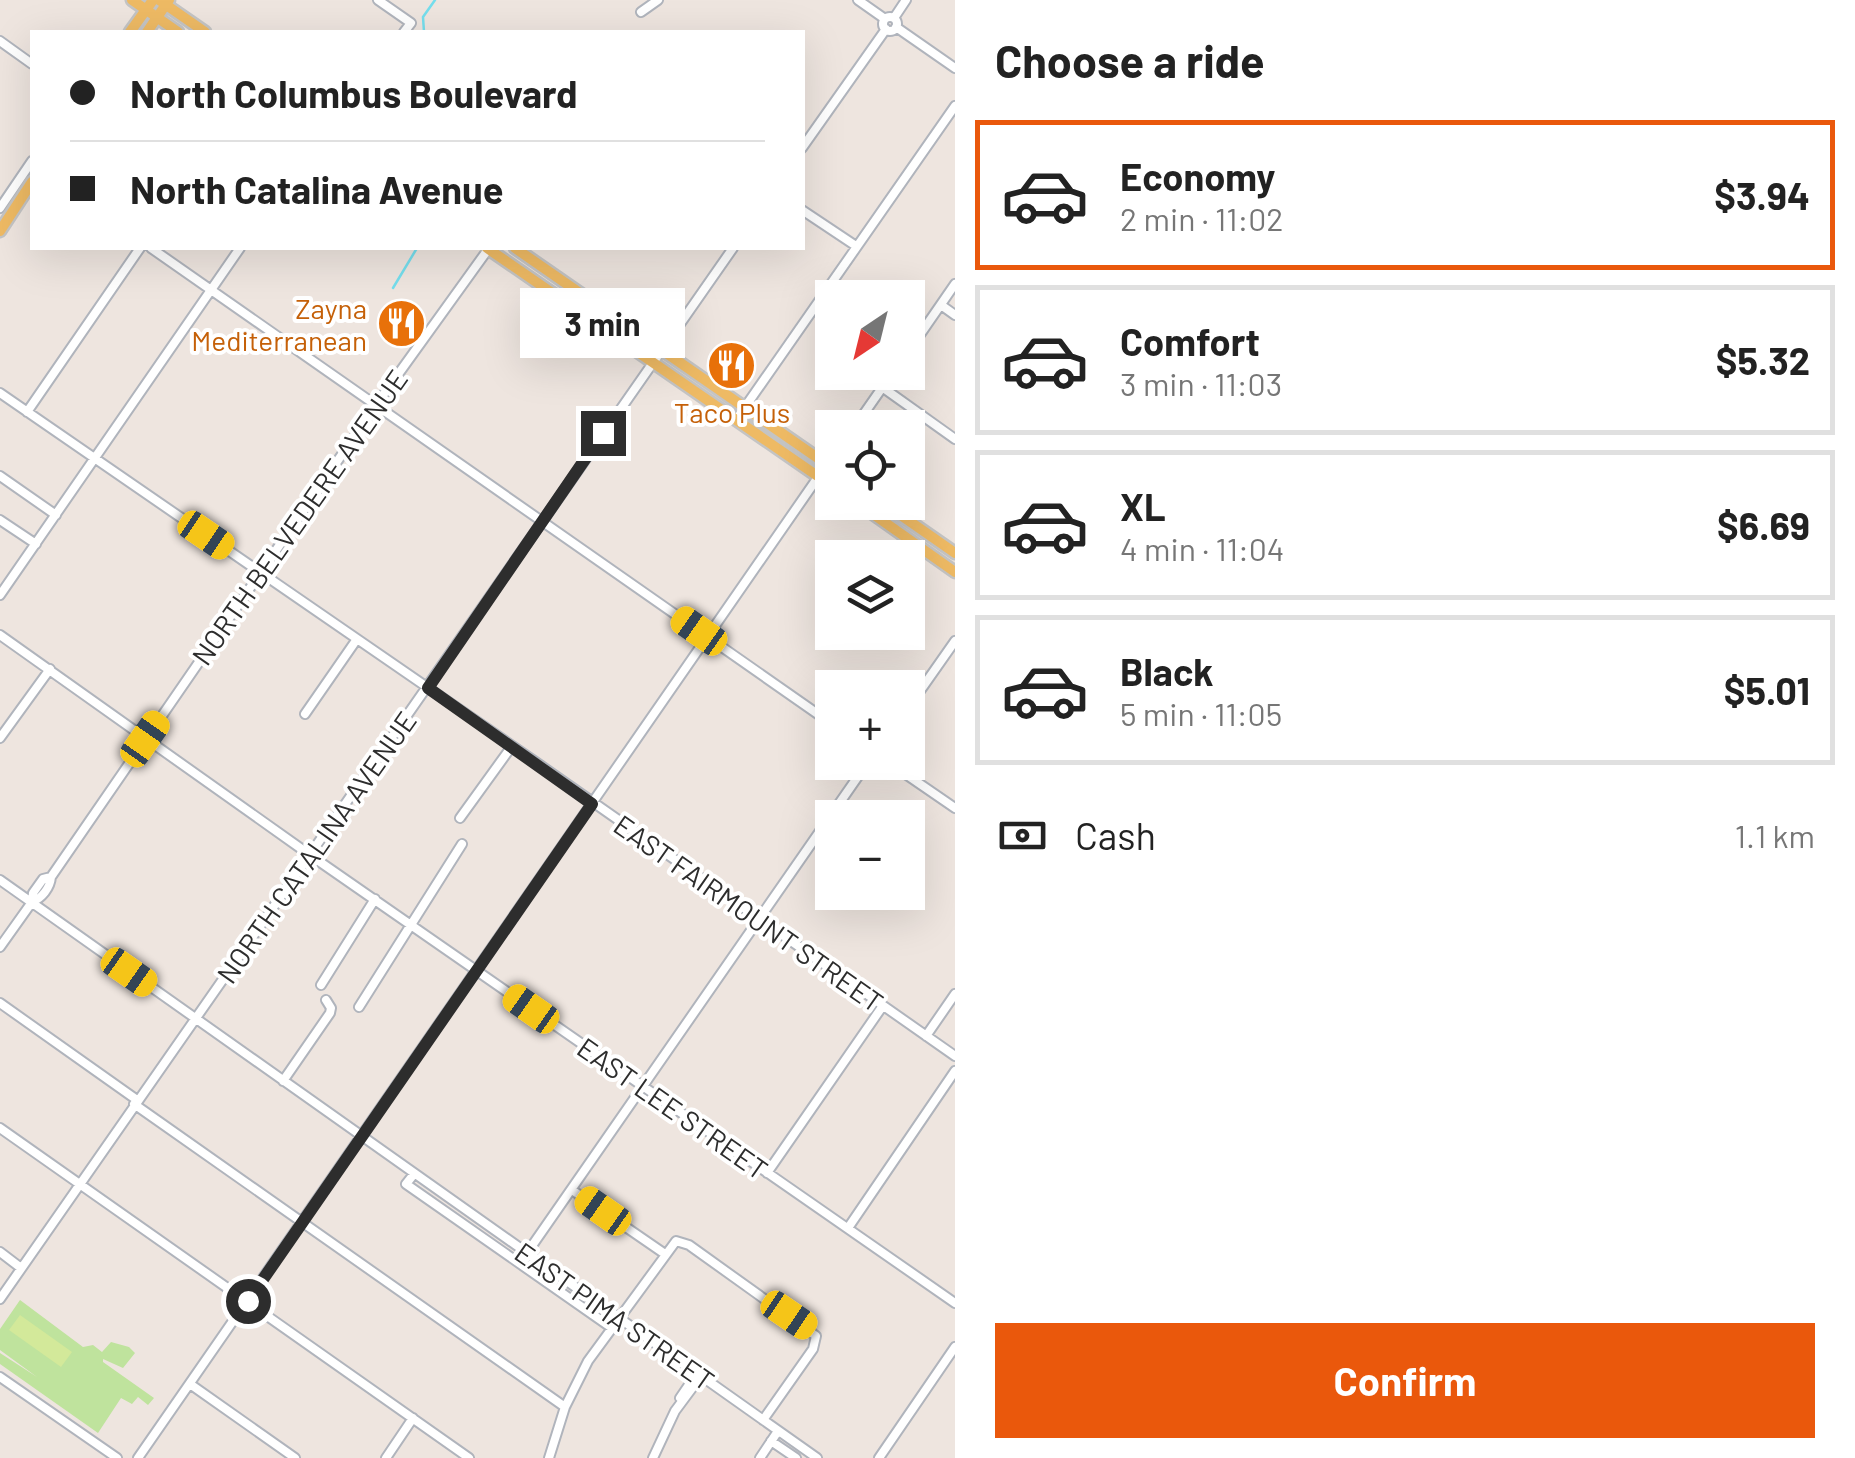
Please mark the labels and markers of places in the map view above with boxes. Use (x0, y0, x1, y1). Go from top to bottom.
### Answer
place label: Zayna Mediterranean (191, 291, 367, 357)
restaurant icon: Zayna Mediterranean (376, 298, 428, 350)
restaurant icon: Taco Plus (706, 339, 758, 391)
place label: Taco Plus (674, 395, 790, 429)

